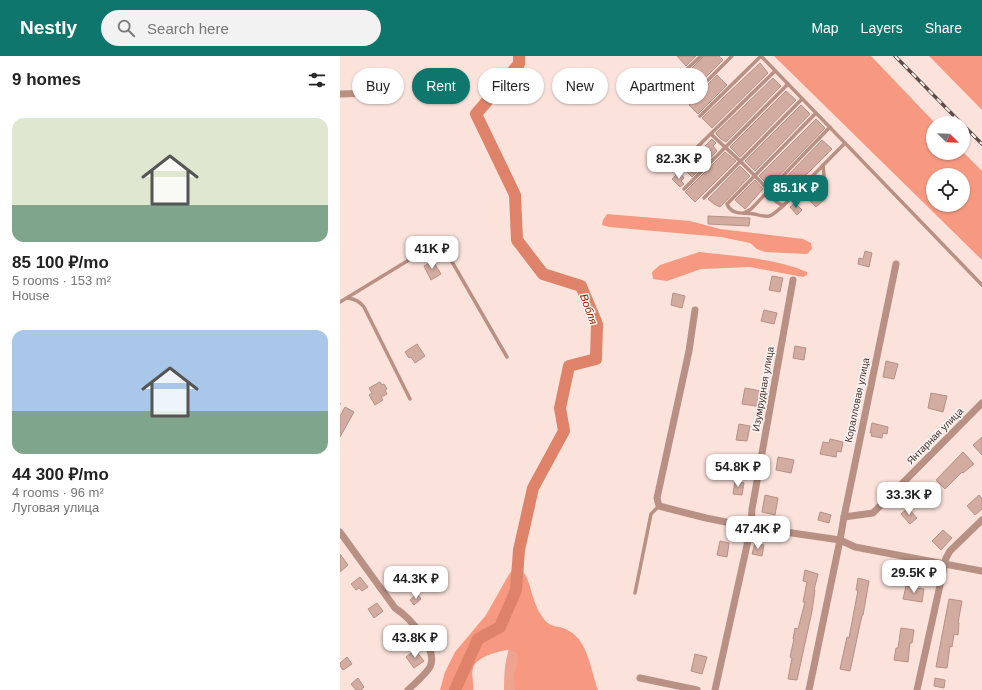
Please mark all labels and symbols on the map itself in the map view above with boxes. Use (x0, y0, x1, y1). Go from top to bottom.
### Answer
north arrow (926, 116, 970, 160)
pin: 82.3K ₽ (642, 146, 716, 180)
pin: 85.1K ₽ (759, 175, 833, 209)
pin: 41K ₽ (404, 236, 460, 270)
water label: Вобля (578, 292, 600, 326)
street label: Изумрудная улица (750, 345, 776, 432)
street label: Коралловая улица (843, 356, 871, 443)
street label: Янтарная улица (905, 405, 966, 466)
pin: 54.8K ₽ (701, 454, 775, 488)
pin: 33.3K ₽ (872, 482, 946, 516)
pin: 47.4K ₽ (721, 516, 795, 550)
pin: 29.5K ₽ (877, 560, 951, 594)
pin: 44.3K ₽ (379, 566, 453, 600)
pin: 43.8K ₽ (378, 625, 452, 659)

